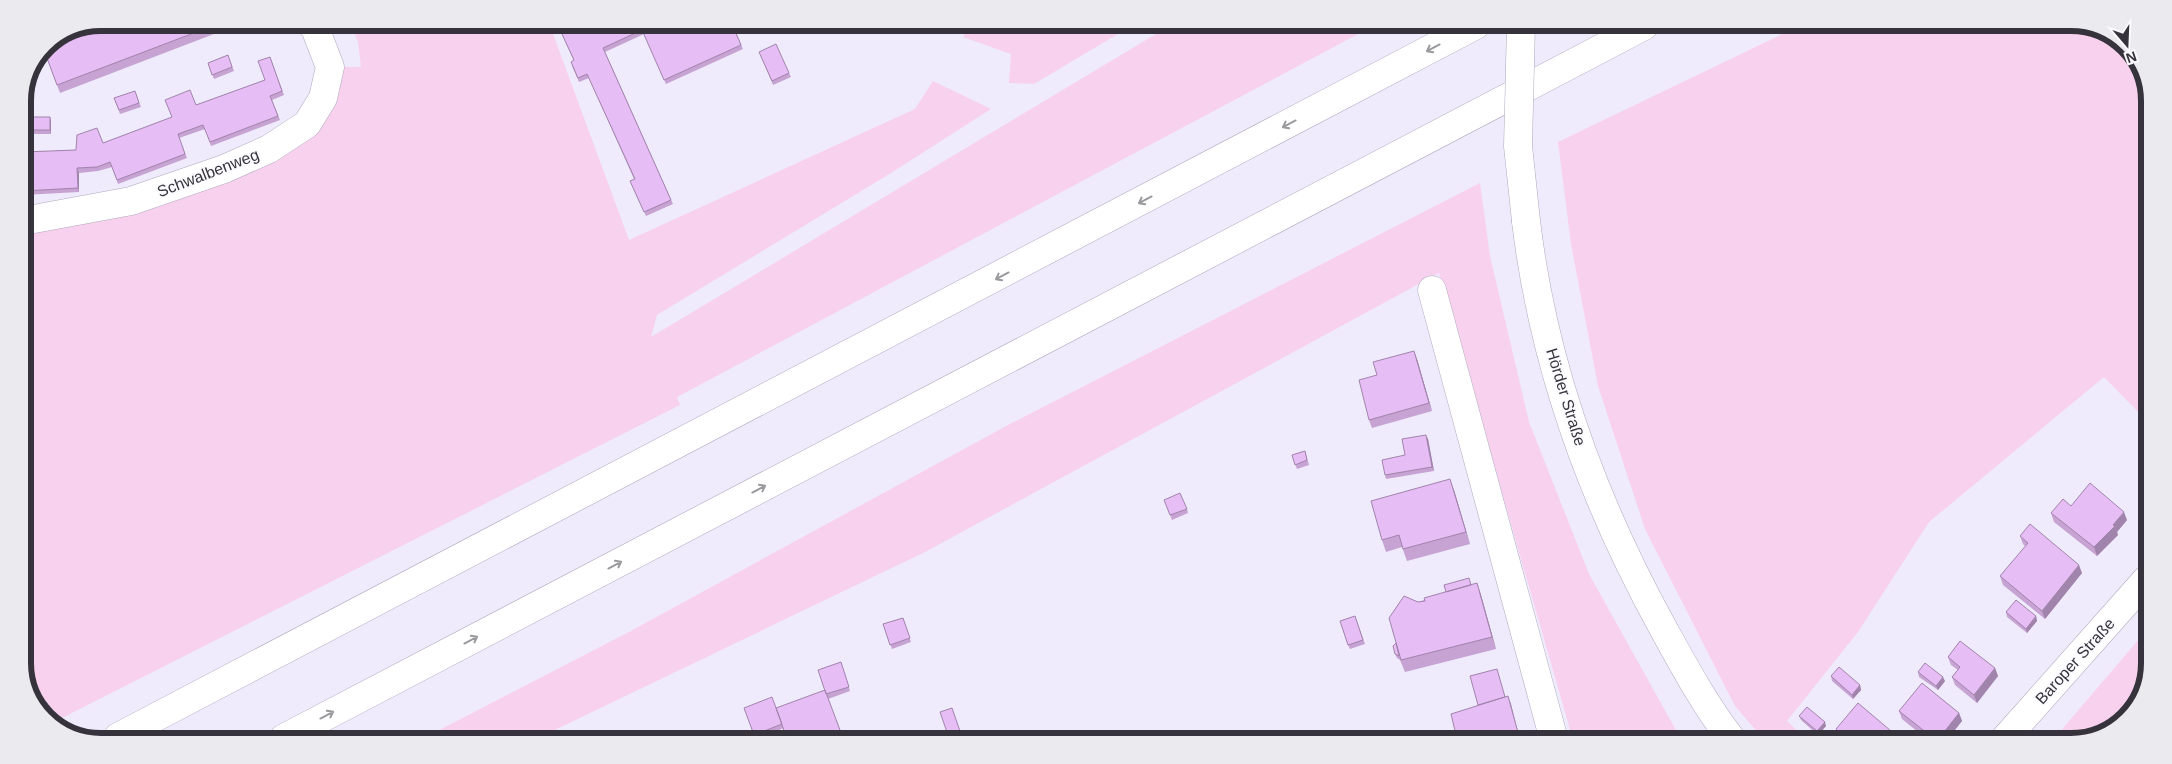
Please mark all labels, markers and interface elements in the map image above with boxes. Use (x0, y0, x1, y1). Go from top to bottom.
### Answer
north arrow (2102, 20, 2152, 70)
one-way arrow (1425, 43, 1440, 53)
text: N (2124, 48, 2139, 67)
one-way arrow (1282, 120, 1297, 129)
street label: Schwalbenweg (155, 146, 261, 200)
one-way arrow (1138, 195, 1153, 205)
one-way arrow (995, 272, 1010, 281)
street label: Hörder Straße (1543, 346, 1589, 448)
one-way arrow (751, 484, 766, 493)
one-way arrow (607, 560, 622, 569)
street label: Baroper Straße (2032, 615, 2118, 707)
one-way arrow (463, 635, 478, 644)
one-way arrow (319, 710, 334, 719)

